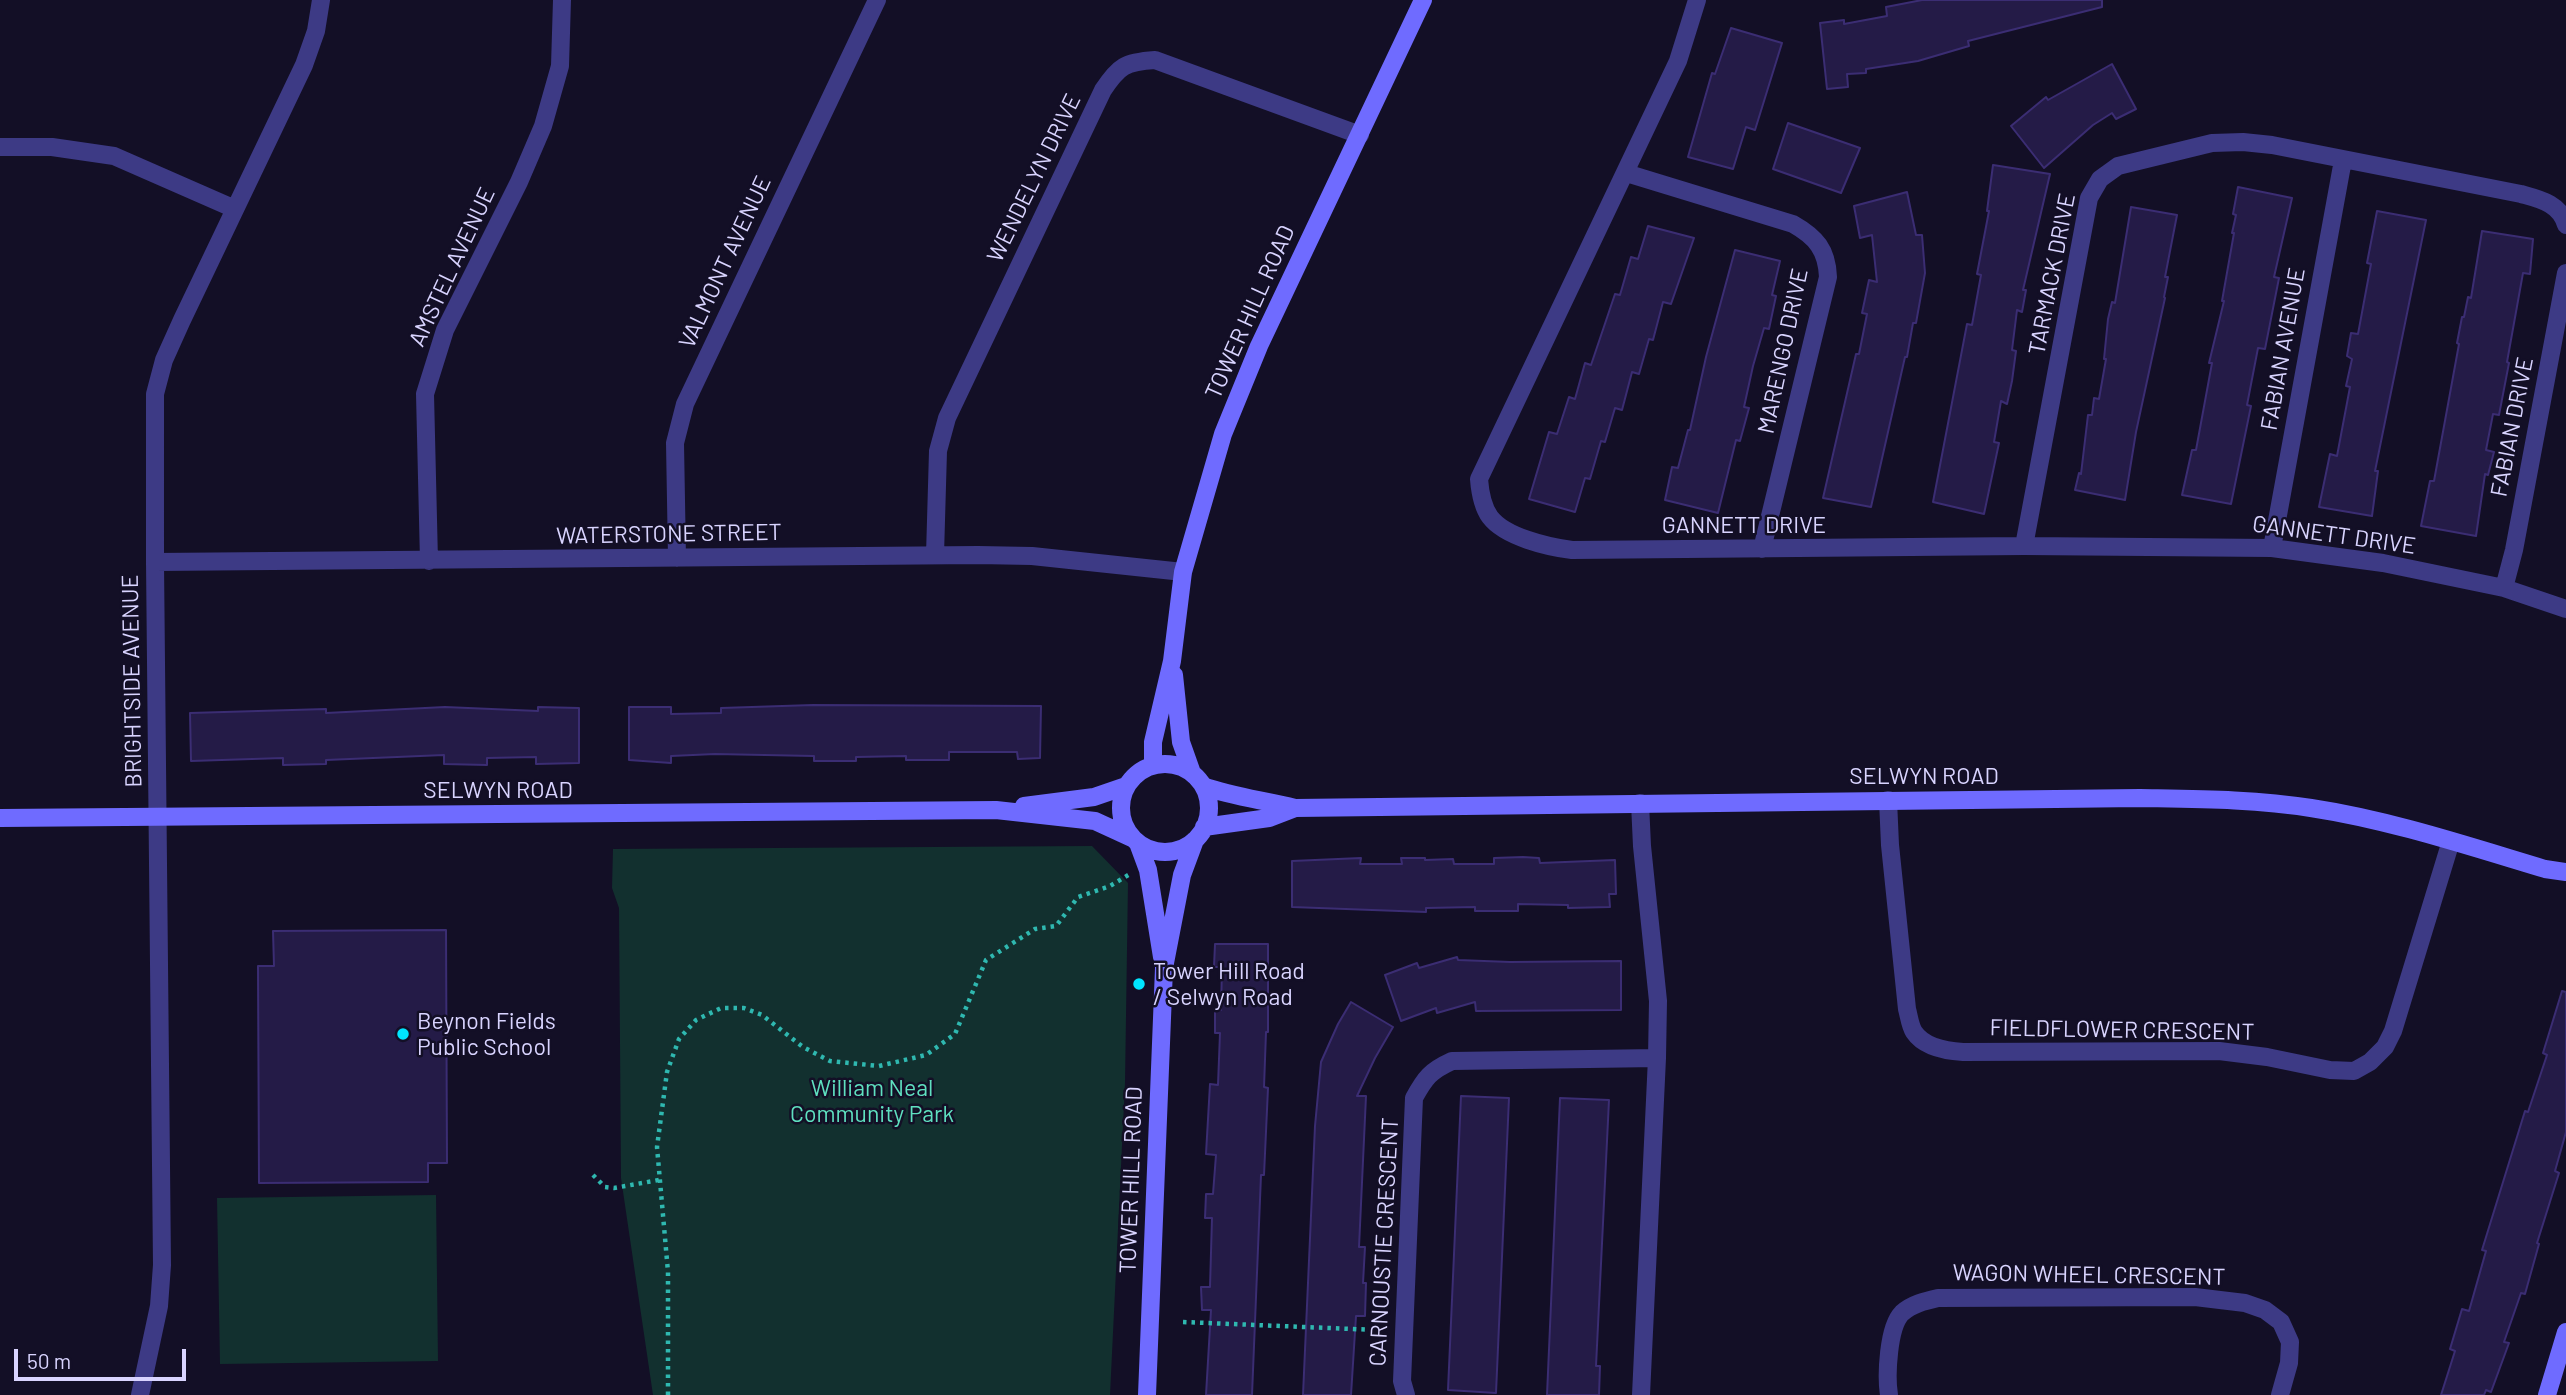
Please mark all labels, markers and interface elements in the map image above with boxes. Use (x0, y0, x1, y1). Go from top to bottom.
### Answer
street label: WENDELYN DRIVE (981, 89, 1087, 267)
street label: VALMONT AVENUE (673, 172, 777, 352)
street label: AMSTEL AVENUE (403, 183, 501, 351)
street label: TARMACK DRIVE (2023, 191, 2081, 357)
street label: TOWER HILL ROAD (1199, 221, 1301, 403)
street label: FABIAN AVENUE (2255, 265, 2311, 433)
street label: MARENGO DRIVE (1752, 266, 1814, 436)
street label: FABIAN DRIVE (2485, 355, 2539, 499)
street label: GANNETT DRIVE (2251, 510, 2417, 560)
street label: GANNETT DRIVE (1662, 511, 1826, 539)
street label: WATERSTONE STREET (556, 518, 782, 550)
street label: BRIGHTSIDE AVENUE (116, 574, 148, 788)
street label: SELWYN ROAD (1849, 762, 1999, 790)
street label: SELWYN ROAD (423, 776, 573, 804)
place label: Tower Hill Road / Selwyn Road (1153, 957, 1305, 1011)
marker: Tower Hill Road / Selwyn Road (1131, 976, 1147, 992)
place label: Beynon Fields Public School (417, 1007, 556, 1061)
street label: FIELDFLOWER CRESCENT (1989, 1014, 2255, 1046)
marker: Beynon Fields Public School (395, 1026, 411, 1042)
park label: William Neal Community Park (790, 1074, 954, 1128)
street label: TOWER HILL ROAD (1114, 1086, 1148, 1274)
street label: CARNOUSTIE CRESCENT (1364, 1117, 1404, 1367)
street label: WAGON WHEEL CRESCENT (1952, 1259, 2226, 1291)
scale bar (18, 1336, 189, 1380)
text: 50 m (27, 1348, 71, 1373)

